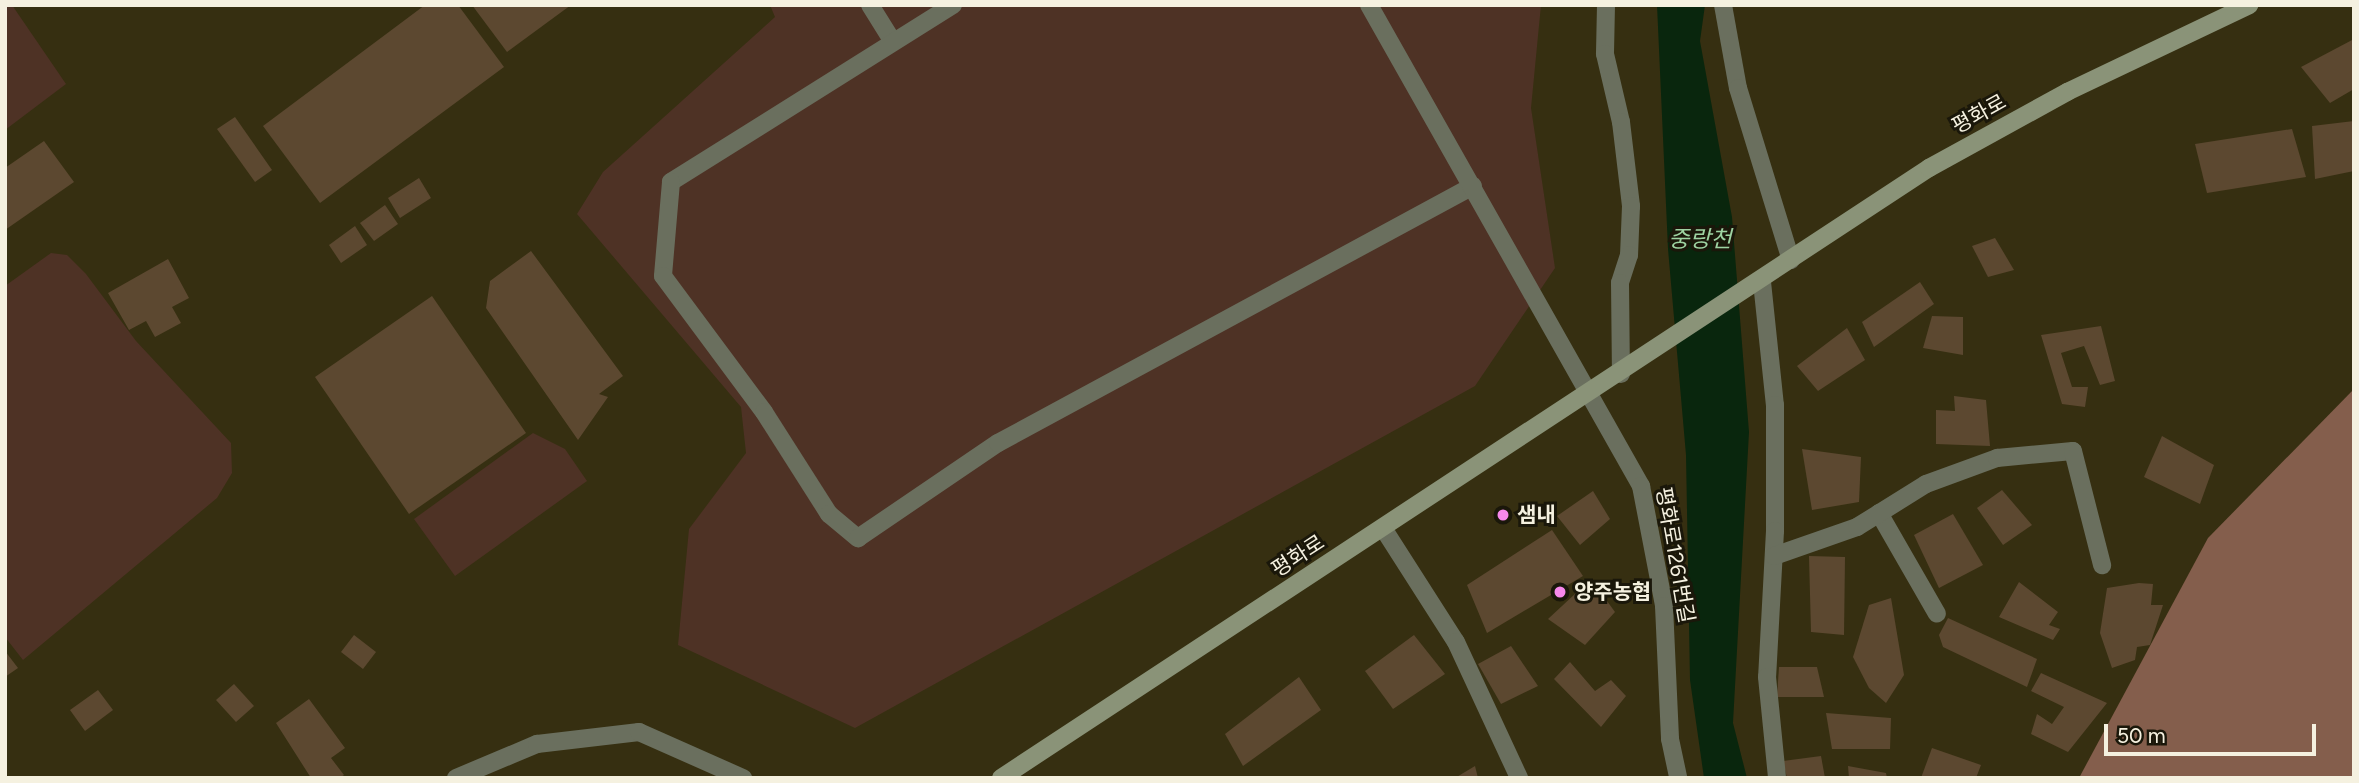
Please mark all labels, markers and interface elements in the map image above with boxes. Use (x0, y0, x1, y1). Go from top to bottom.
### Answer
street label: 평화로 (1948, 89, 2010, 139)
water label: 중랑천 (1668, 225, 1732, 253)
street label: 평화로1261번길 (1651, 485, 1699, 625)
place label: 샘내 (1517, 502, 1556, 528)
marker: 샘내 (1495, 507, 1511, 523)
street label: 평화로 (1267, 530, 1329, 582)
place label: 양주농협 (1574, 579, 1651, 605)
marker: 양주농협 (1552, 584, 1568, 600)
scale bar (2107, 710, 2319, 754)
text: 50 m (2117, 723, 2166, 748)

